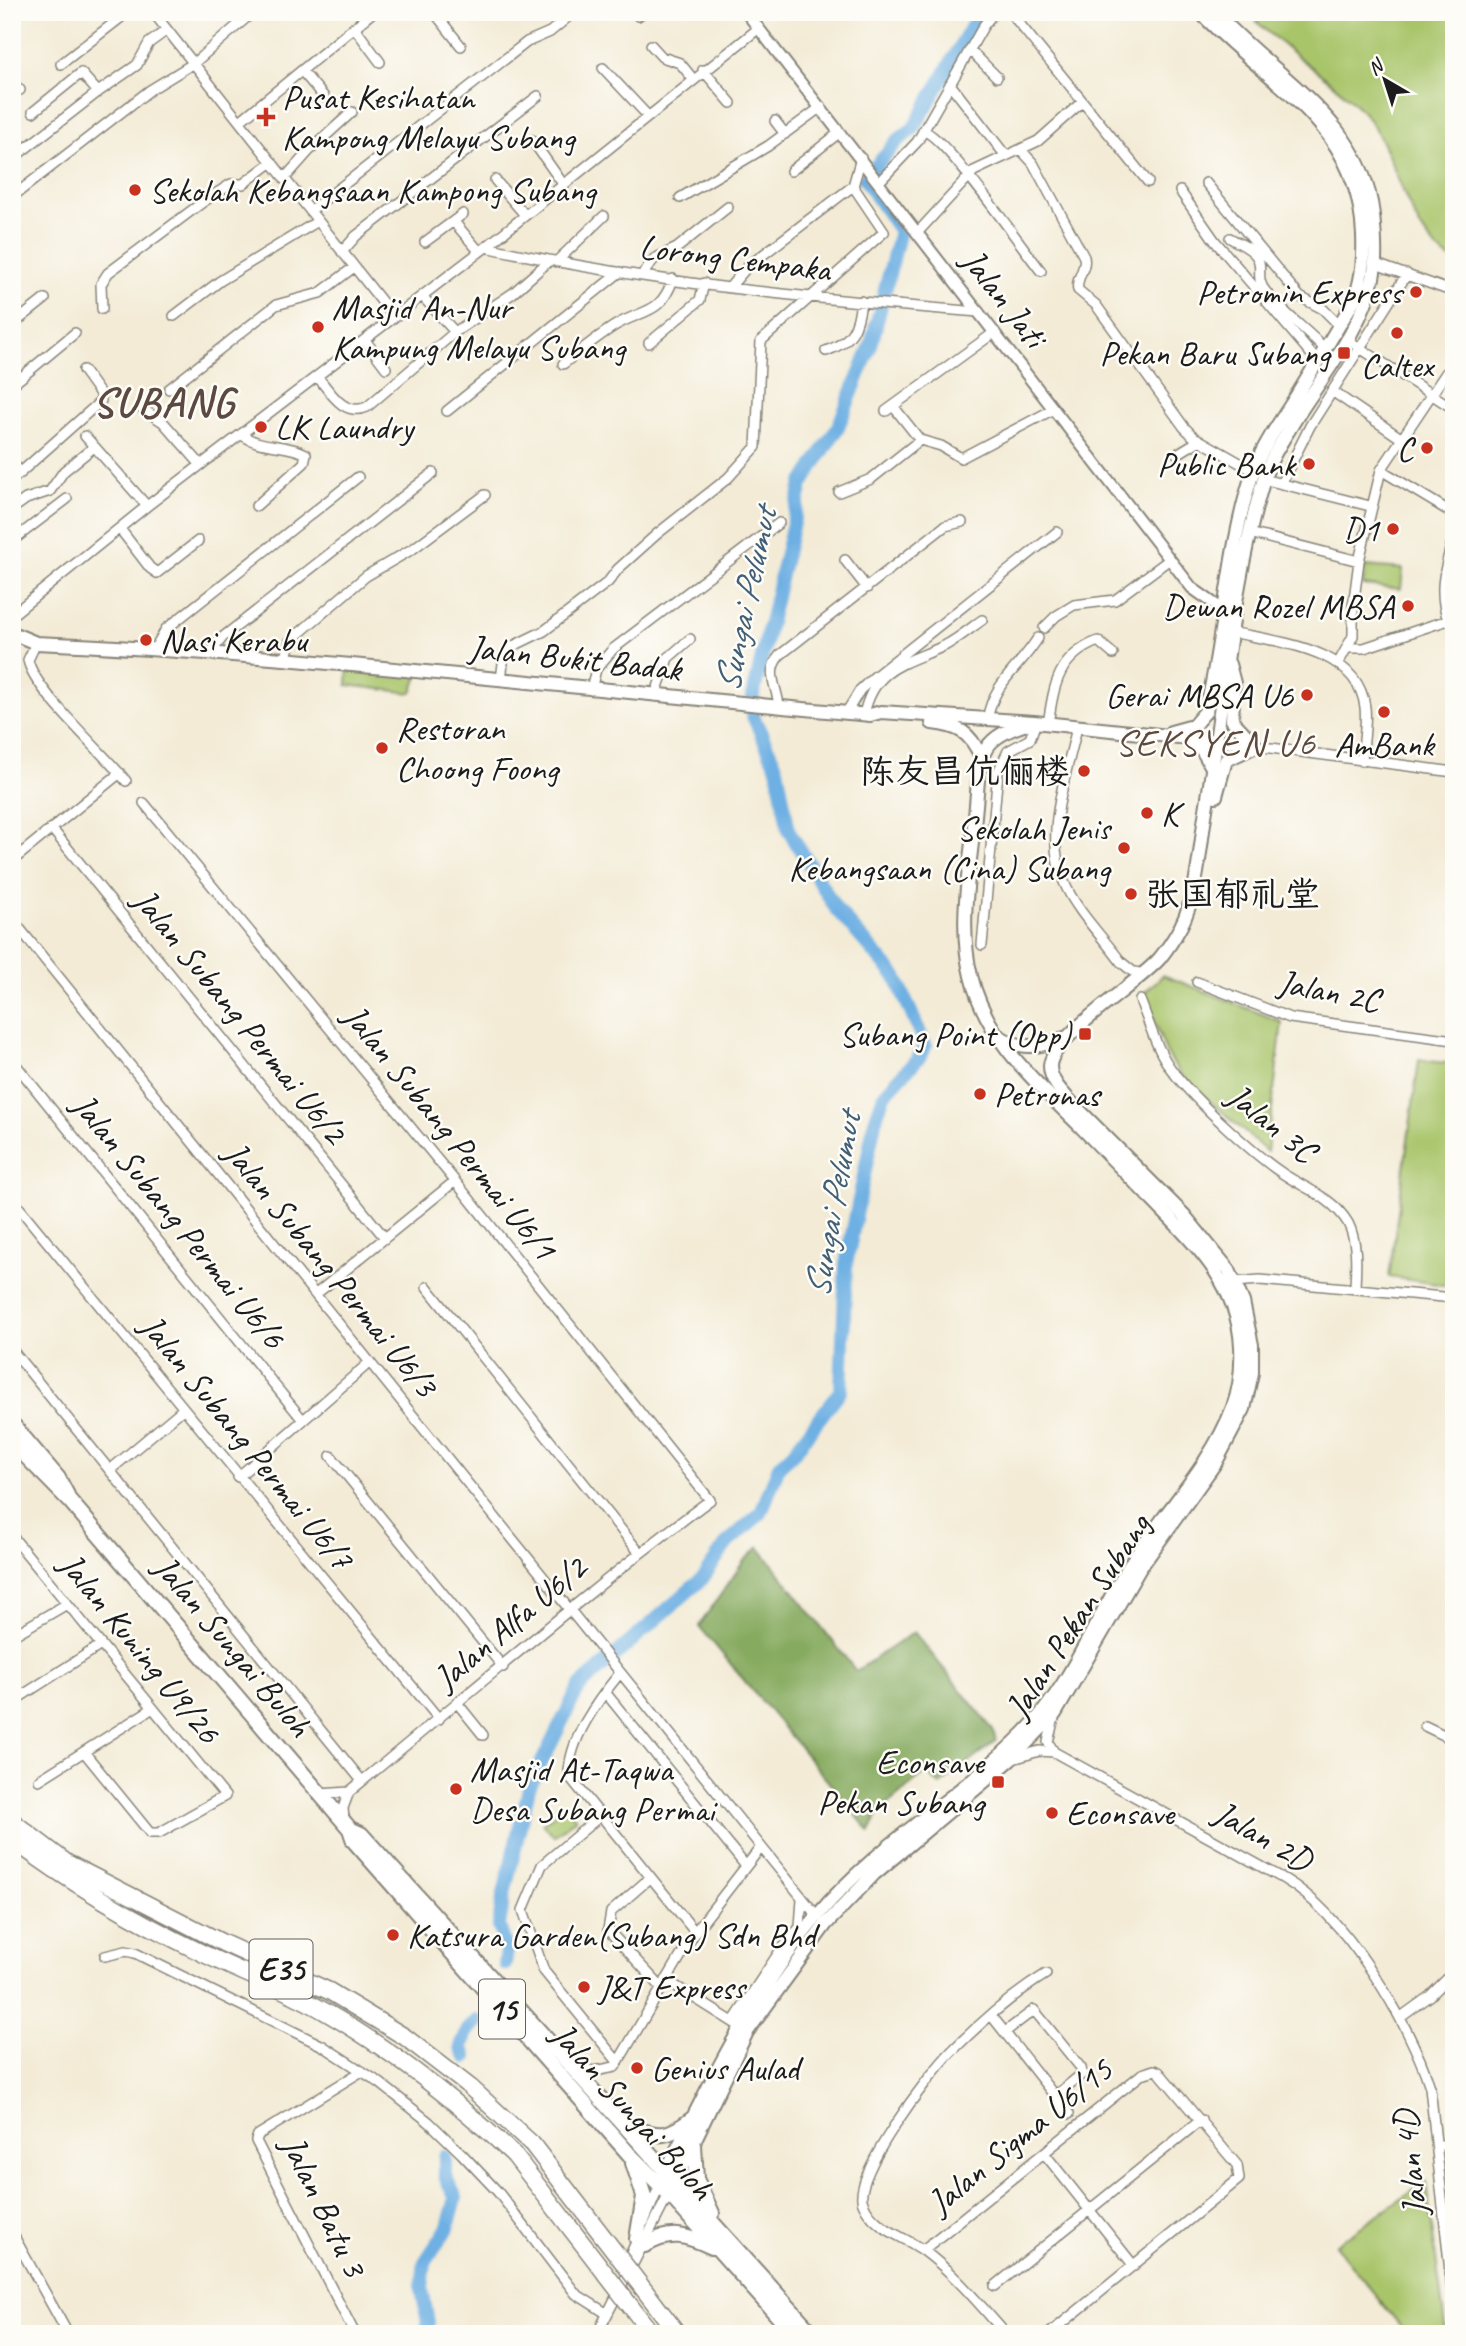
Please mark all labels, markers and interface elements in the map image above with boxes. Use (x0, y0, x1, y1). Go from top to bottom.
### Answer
north arrow (1350, 46, 1420, 116)
text: N (1363, 53, 1390, 81)
place label: Pusat Kesihatan Kampong Melayu Subang (282, 75, 577, 160)
marker: Pusat Kesihatan Kampong Melayu Subang (256, 107, 276, 127)
place label: Sekolah Kebangsaan Kampong Subang (149, 168, 598, 213)
marker: Sekolah Kebangsaan Kampong Subang (127, 182, 143, 198)
street label: Lorong Cempaka (637, 224, 835, 292)
street label: Jalan Jati (950, 238, 1059, 360)
place label: Petromin Express (1197, 270, 1405, 315)
marker: Petromin Express (1408, 284, 1424, 300)
place label: Masjid An-Nur Kampung Melayu Subang (332, 285, 628, 370)
marker: Masjid An-Nur Kampung Melayu Subang (310, 319, 326, 335)
marker: Caltex (1389, 325, 1405, 341)
place label: Pekan Baru Subang (1099, 331, 1333, 376)
place label: Caltex (1361, 343, 1436, 388)
marker: Pekan Baru Subang (1336, 345, 1352, 361)
district label: SUBANG (92, 376, 239, 429)
place label: LK Laundry (275, 405, 416, 450)
marker: LK Laundry (253, 419, 269, 435)
place label: C (1396, 426, 1416, 471)
marker: C (1419, 440, 1435, 456)
place label: Public Bank (1157, 442, 1297, 487)
marker: Public Bank (1301, 456, 1317, 472)
water label: Sungai Pelumut (703, 497, 789, 696)
place label: D1 (1343, 507, 1381, 552)
marker: D1 (1385, 521, 1401, 537)
place label: Dewan Rozel MBSA (1163, 584, 1395, 629)
marker: Dewan Rozel MBSA (1400, 598, 1416, 614)
place label: Nasi Kerabu (160, 618, 309, 663)
street label: Jalan Bukit Badak (465, 624, 685, 692)
marker: Nasi Kerabu (138, 632, 154, 648)
place label: Gerai MBSA U6 (1105, 673, 1294, 718)
marker: Gerai MBSA U6 (1299, 687, 1315, 703)
marker: AmBank (1376, 704, 1392, 720)
place label: Restoran Choong Foong (396, 706, 560, 791)
district label: SEKSYEN U6 (1115, 719, 1317, 766)
place label: AmBank (1334, 722, 1436, 767)
marker: Restoran Choong Foong (374, 740, 390, 756)
place label: 陈友昌伉俪楼 (860, 749, 1070, 794)
marker: 陈友昌伉俪楼 (1076, 763, 1092, 779)
place label: K (1161, 791, 1185, 836)
marker: K (1139, 805, 1155, 821)
place label: Sekolah Jenis Kebangsaan (Cina) Subang (789, 806, 1113, 891)
marker: Sekolah Jenis Kebangsaan (Cina) Subang (1116, 840, 1132, 856)
place label: 张国郁礼堂 (1145, 872, 1320, 917)
street label: Jalan Subang Permai U6/2 (122, 877, 359, 1155)
marker: 张国郁礼堂 (1123, 886, 1139, 902)
street label: Jalan 2C (1273, 959, 1387, 1023)
street label: Jalan Subang Permai U6/1 (332, 993, 568, 1271)
place label: Subang Point (Opp) (839, 1012, 1073, 1057)
marker: Subang Point (Opp) (1077, 1026, 1093, 1042)
place label: Petronas (994, 1072, 1103, 1117)
street label: Jalan 3C (1217, 1072, 1329, 1175)
street label: Jalan Subang Permai U6/6 (61, 1082, 297, 1359)
marker: Petronas (972, 1086, 988, 1102)
water label: Sungai Pelumut (793, 1102, 873, 1301)
street label: Jalan Subang Permai U6/3 (213, 1130, 449, 1408)
street label: Jalan Subang Permai U6/7 (129, 1303, 365, 1581)
street label: Jalan Pekan Subang (994, 1504, 1162, 1729)
street label: Jalan Kuning U9/26 (48, 1542, 232, 1754)
street label: Jalan Sungai Buloh (143, 1544, 323, 1747)
street label: Jalan Alfa U6/2 (423, 1544, 598, 1701)
place label: Econsave Pekan Subang (817, 1740, 987, 1825)
place label: Masjid At-Taqwa Desa Subang Permai (470, 1747, 719, 1832)
marker: Econsave Pekan Subang (990, 1774, 1006, 1790)
marker: Masjid At-Taqwa Desa Subang Permai (448, 1781, 464, 1797)
street label: Jalan 2D (1204, 1789, 1322, 1883)
place label: Econsave (1066, 1791, 1177, 1836)
marker: Econsave (1044, 1805, 1060, 1821)
place label: Katsura Garden(Subang) Sdn Bhd (407, 1913, 821, 1958)
marker: Katsura Garden(Subang) Sdn Bhd (385, 1927, 401, 1943)
road number: E35 (250, 1940, 312, 1998)
place label: J&T Express (596, 1965, 748, 2010)
marker: J&T Express (576, 1979, 592, 1995)
road number: 15 (479, 1980, 525, 2038)
street label: Jalan Sungai Buloh (540, 2011, 725, 2210)
place label: Genius Aulad (651, 2046, 804, 2091)
street label: Jalan Sigma U6/15 (917, 2046, 1123, 2225)
marker: Genius Aulad (629, 2060, 645, 2076)
street label: Jalan 4D (1382, 2105, 1438, 2220)
street label: Jalan Batu 3 (270, 2127, 378, 2286)

